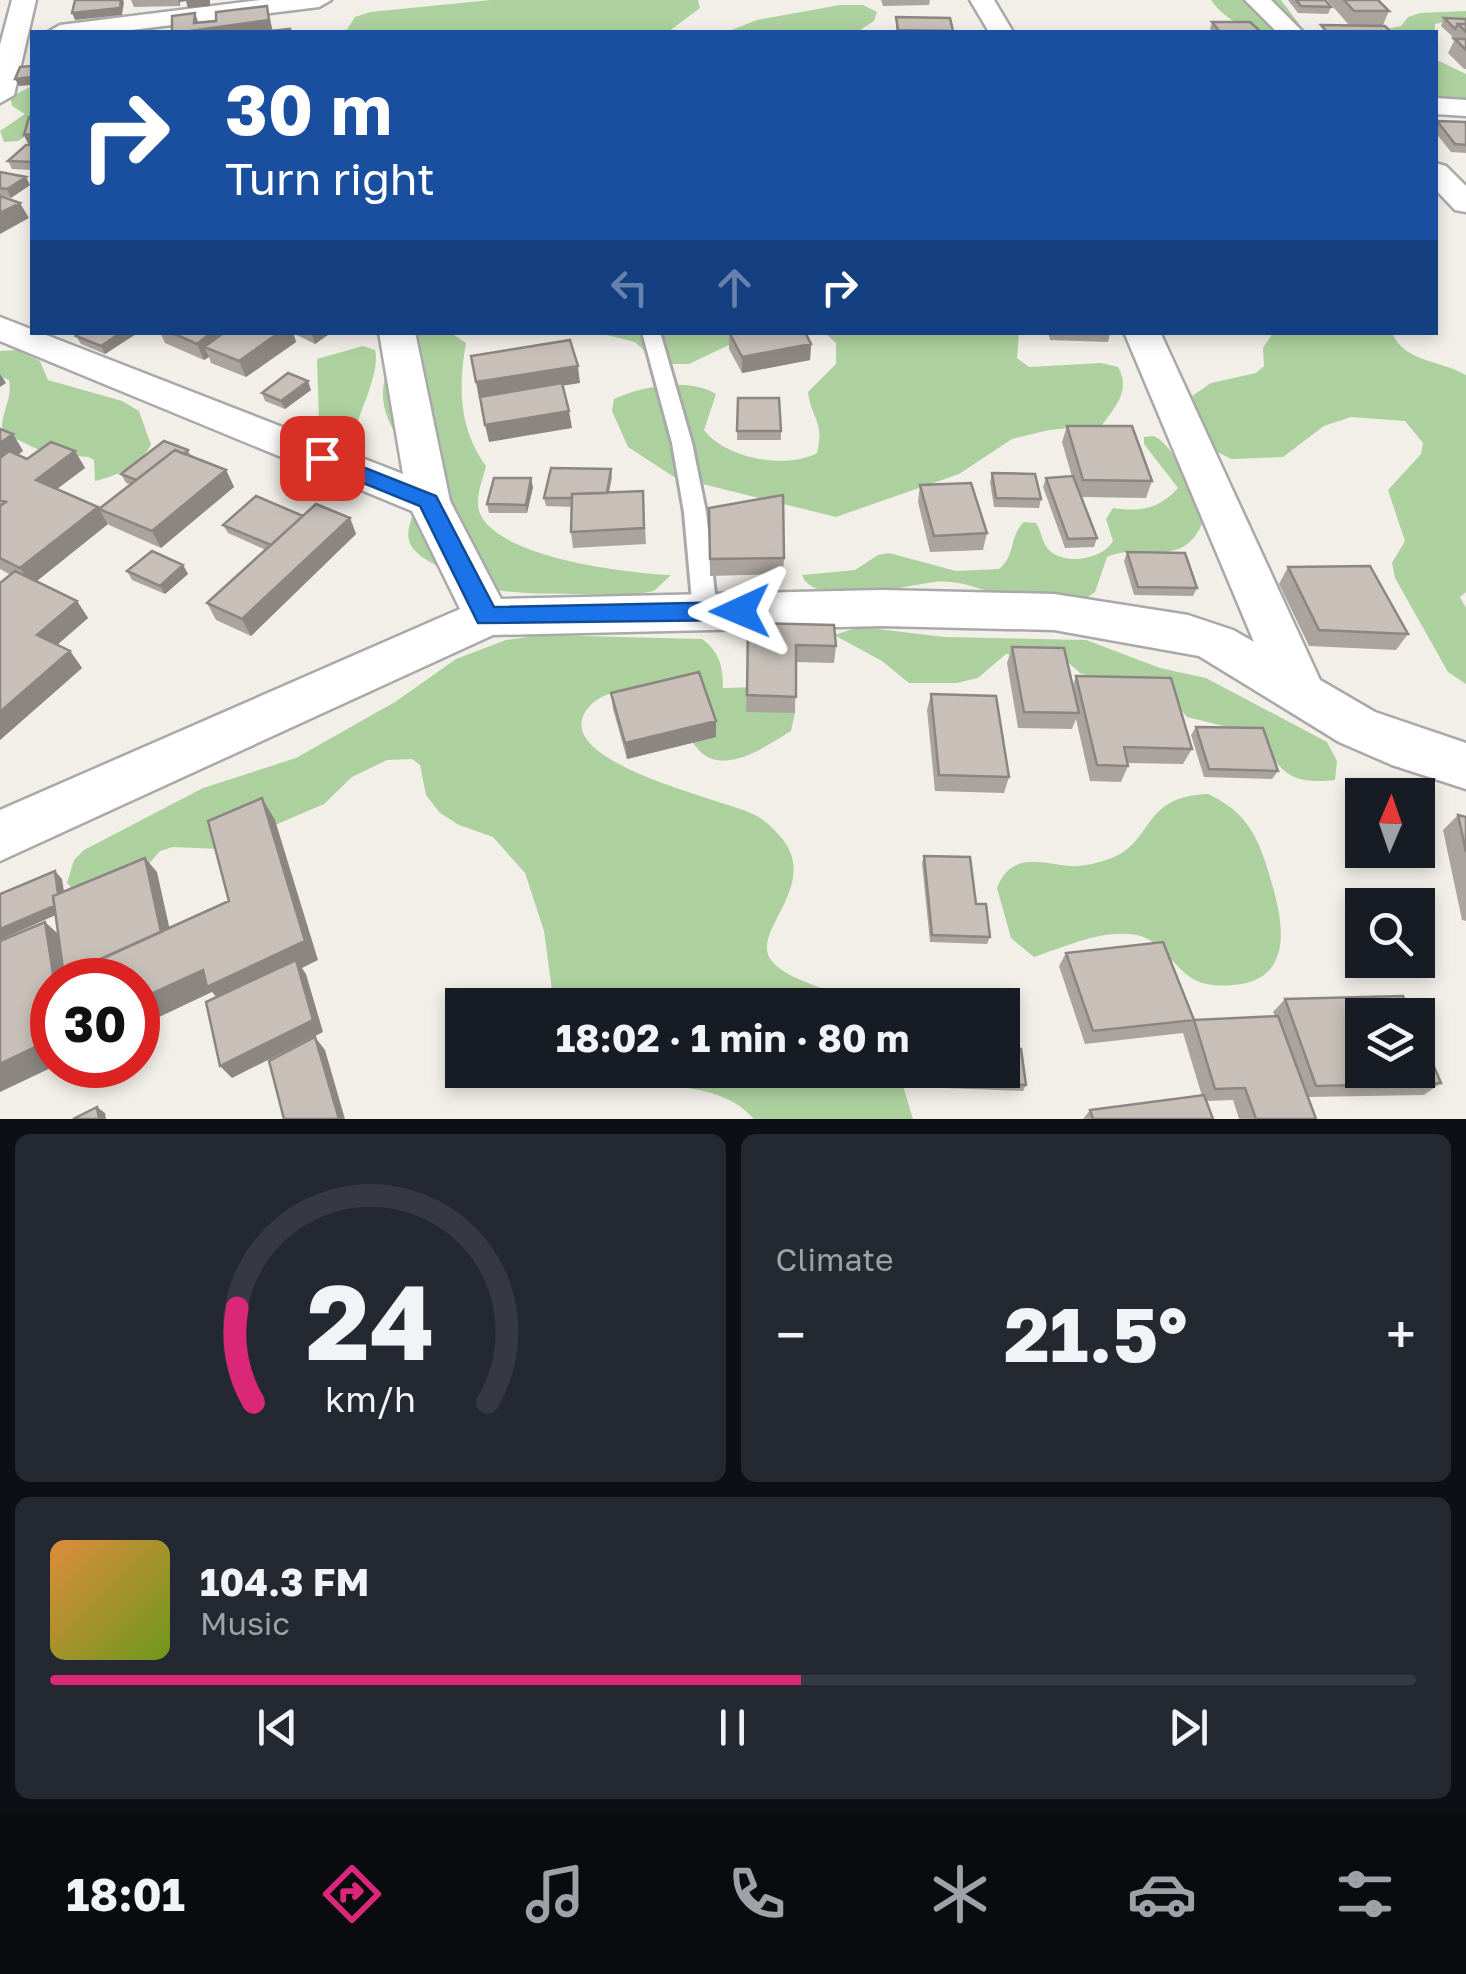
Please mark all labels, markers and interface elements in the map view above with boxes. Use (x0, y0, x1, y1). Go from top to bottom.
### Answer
text: 30 m (225, 66, 392, 150)
icon: right (60, 70, 190, 200)
text: Turn right (225, 151, 435, 205)
icon: left (602, 260, 657, 315)
icon: ahead (707, 260, 762, 315)
icon: right (812, 260, 867, 315)
pin (280, 416, 365, 501)
icon: arrive (295, 431, 350, 486)
position arrow (688, 559, 792, 663)
north arrow (1345, 778, 1435, 868)
map controls (1345, 778, 1435, 1088)
button: search (1345, 888, 1435, 978)
speed limit sign: 30 (30, 958, 160, 1088)
button: layers (1345, 998, 1435, 1088)
text: 18:02 · 1 min · 80 m (556, 1015, 909, 1060)
text: Climate (776, 1240, 894, 1278)
text: 24 (306, 1258, 434, 1383)
text: 21.5° (1004, 1288, 1187, 1379)
text: − (776, 1301, 806, 1367)
text: + (1386, 1301, 1416, 1367)
text: km/h (325, 1377, 416, 1420)
text: 104.3 FM (200, 1559, 369, 1604)
text: Music (200, 1604, 290, 1642)
icon: previous (250, 1700, 305, 1755)
icon: pause (705, 1700, 760, 1755)
icon: next (1161, 1700, 1216, 1755)
icon: directions (317, 1859, 387, 1929)
icon: music (520, 1859, 590, 1929)
icon: phone (722, 1859, 792, 1929)
icon: climate (925, 1859, 995, 1929)
icon: car (1127, 1859, 1197, 1929)
icon: filters (1330, 1859, 1400, 1929)
text: 18:01 (66, 1867, 185, 1921)

